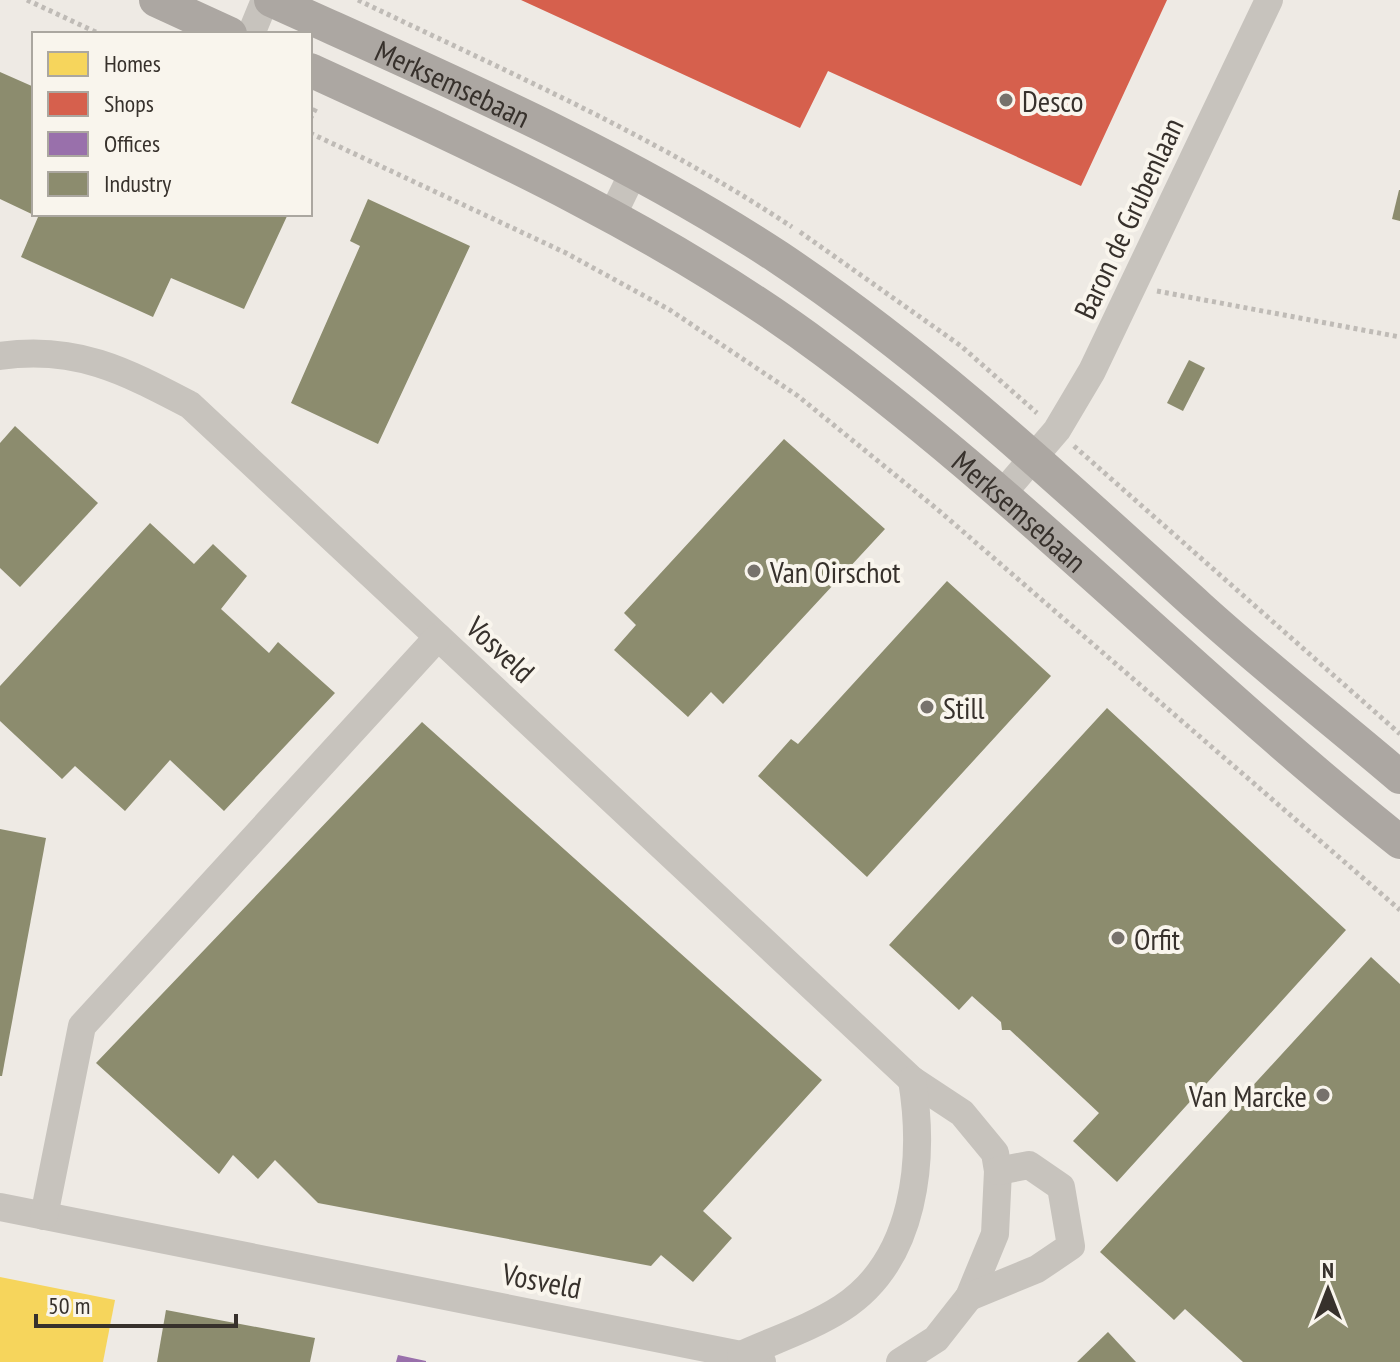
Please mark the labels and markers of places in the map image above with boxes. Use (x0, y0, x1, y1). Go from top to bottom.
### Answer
place label: Desco (1022, 81, 1083, 120)
marker: Desco (997, 91, 1015, 109)
place label: Van Oirschot (769, 552, 901, 591)
marker: Van Oirschot (745, 562, 763, 580)
place label: Still (943, 688, 985, 727)
marker: Still (918, 698, 936, 716)
place label: Orfit (1134, 919, 1181, 958)
marker: Orfit (1109, 929, 1127, 947)
place label: Van Marcke (1188, 1076, 1307, 1115)
marker: Van Marcke (1314, 1086, 1332, 1104)

